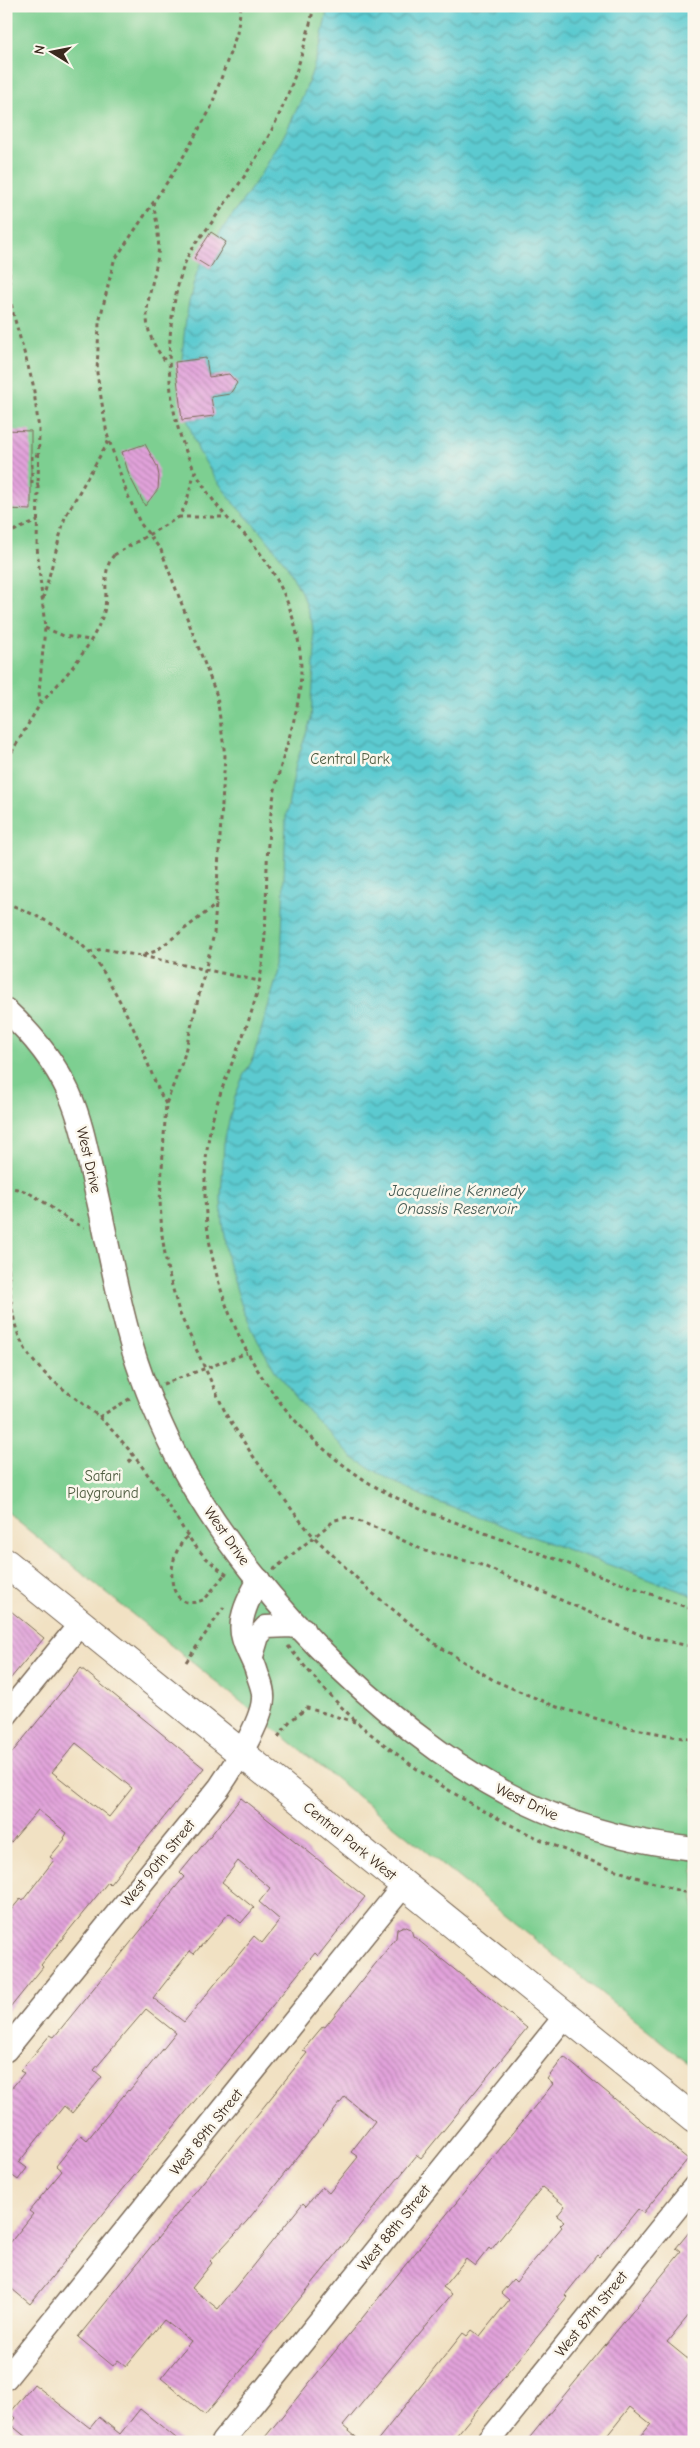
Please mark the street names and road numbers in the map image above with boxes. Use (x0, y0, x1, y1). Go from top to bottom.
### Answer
street label: West Drive (73, 1125, 105, 1195)
street label: West Drive (200, 1503, 254, 1569)
street label: West Drive (493, 1780, 562, 1825)
street label: Central Park West (300, 1798, 401, 1885)
street label: West 90th Street (117, 1815, 199, 1910)
street label: West 89th Street (166, 2085, 247, 2179)
street label: West 88th Street (354, 2181, 435, 2275)
street label: West 87th Street (551, 2267, 631, 2360)

